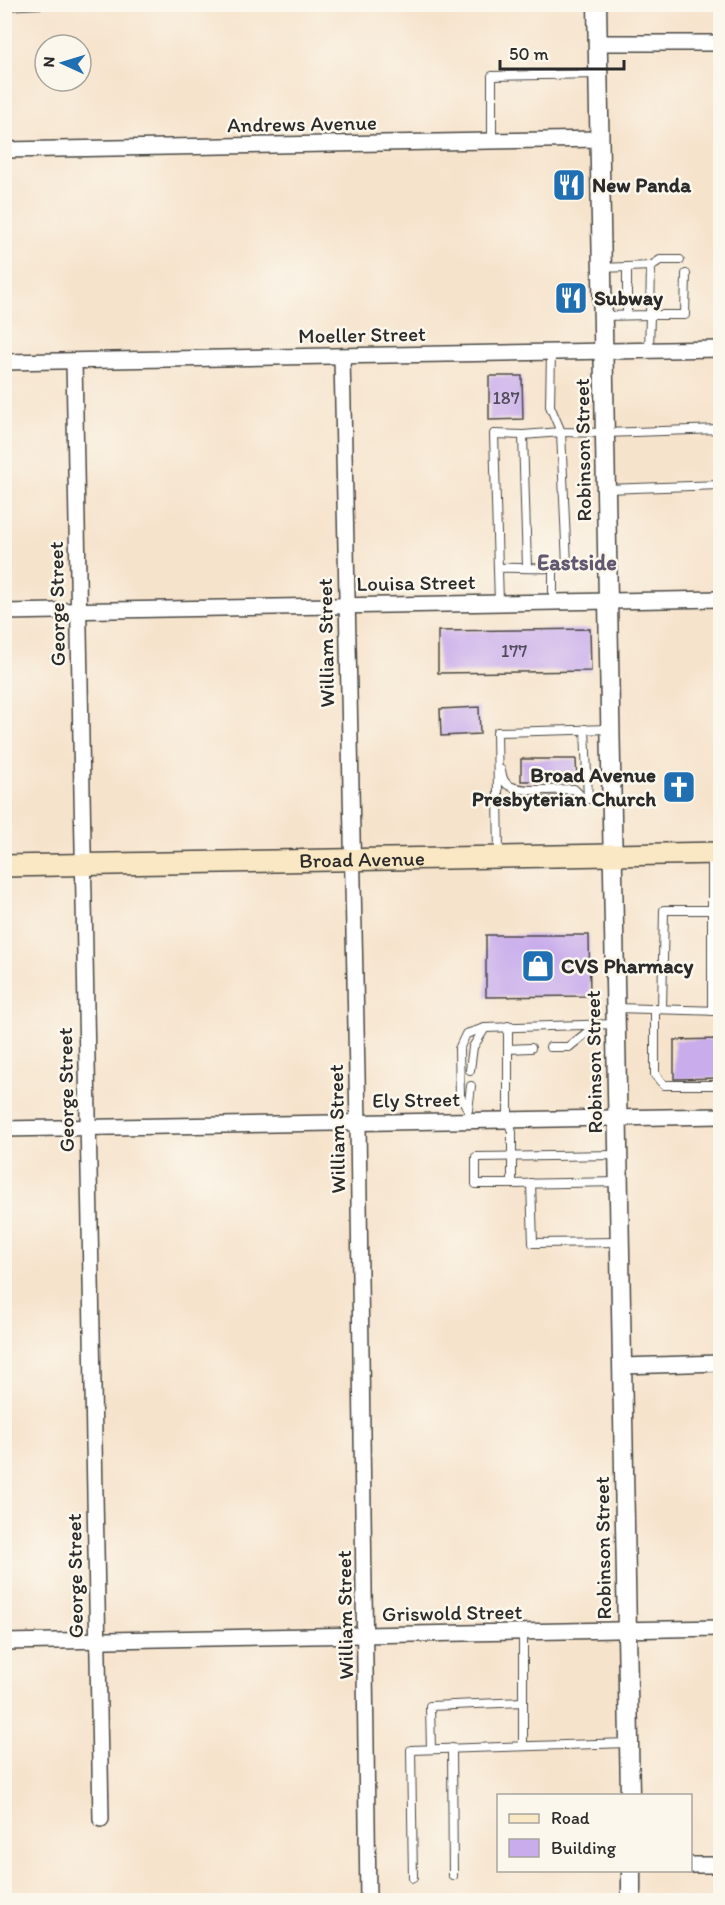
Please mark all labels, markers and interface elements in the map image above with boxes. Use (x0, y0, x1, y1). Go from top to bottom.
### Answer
north arrow (33, 33, 93, 93)
scale bar (500, 33, 624, 71)
text: 50 m (509, 43, 549, 65)
text: N (39, 56, 58, 68)
street label: Andrews Avenue (227, 110, 377, 137)
restaurant icon: New Panda (551, 167, 587, 203)
place label: New Panda (592, 172, 692, 197)
restaurant icon: Subway (553, 280, 589, 316)
place label: Subway (594, 285, 664, 311)
street label: Moeller Street (298, 321, 426, 348)
street label: Robinson Street (569, 378, 596, 522)
house number: 187 (492, 387, 520, 409)
street label: George Street (43, 541, 70, 667)
district label: Eastside (537, 549, 617, 576)
street label: Louisa Street (356, 569, 476, 596)
street label: William Street (312, 578, 339, 708)
house number: 177 (501, 640, 527, 662)
place label: Broad Avenue Presbyterian Church (472, 762, 656, 812)
church icon: Broad Avenue Presbyterian Church (661, 769, 697, 805)
street label: Broad Avenue (299, 845, 425, 873)
shop icon: CVS Pharmacy (520, 948, 556, 984)
place label: CVS Pharmacy (561, 953, 693, 979)
street label: Robinson Street (580, 990, 607, 1134)
street label: George Street (52, 1027, 79, 1153)
street label: William Street (323, 1064, 350, 1194)
street label: Ely Street (372, 1086, 460, 1113)
street label: Robinson Street (589, 1476, 616, 1620)
street label: George Street (61, 1513, 88, 1639)
street label: William Street (331, 1550, 358, 1680)
street label: Griswold Street (382, 1599, 522, 1626)
legend (497, 1794, 692, 1872)
text: Road (551, 1807, 590, 1829)
text: Building (551, 1837, 617, 1859)

